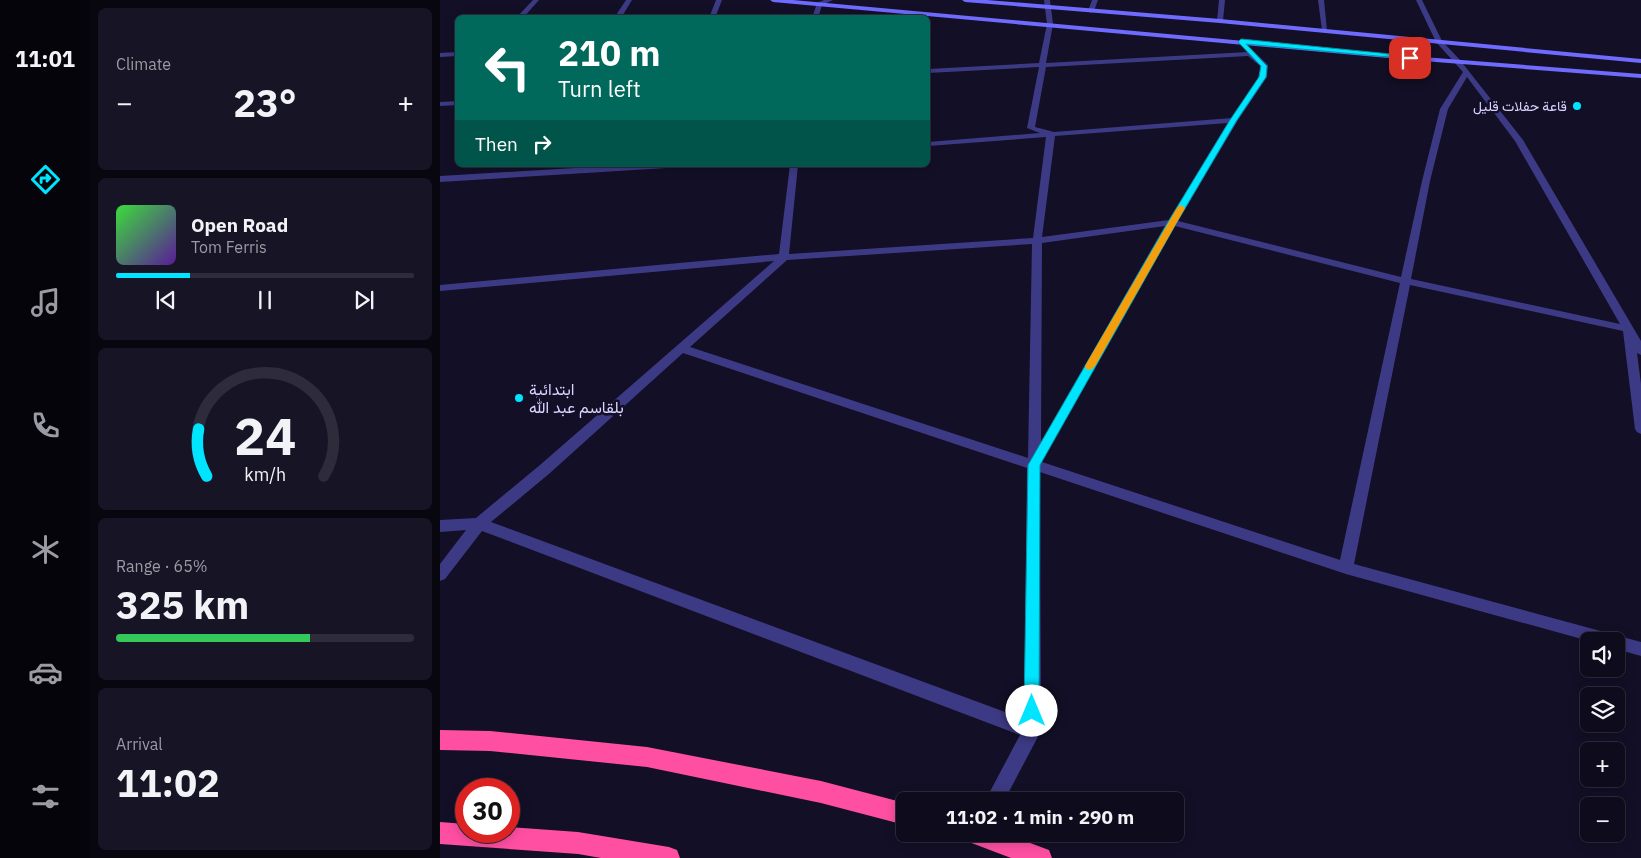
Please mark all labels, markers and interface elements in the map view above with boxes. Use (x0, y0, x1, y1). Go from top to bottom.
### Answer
text: 210 m (558, 30, 661, 76)
icon: left (475, 35, 540, 100)
pin (1389, 37, 1431, 79)
text: 11:01 (15, 44, 75, 73)
icon: arrive (1396, 44, 1424, 72)
text: Climate (116, 54, 171, 74)
text: Turn left (558, 74, 641, 103)
text: 23° (233, 78, 297, 127)
text: − (116, 84, 133, 121)
text: + (397, 84, 414, 121)
place label: قاعة حفلات قليل (1473, 97, 1567, 115)
marker: قاعة حفلات قليل (1571, 100, 1583, 112)
icon: right (528, 130, 556, 158)
text: Then (475, 132, 518, 156)
icon: directions (28, 162, 63, 197)
text: Open Road (191, 213, 288, 237)
text: Tom Ferris (191, 237, 267, 257)
icon: music (28, 285, 63, 320)
icon: previous (152, 286, 180, 314)
icon: pause (251, 286, 279, 314)
icon: next (350, 286, 378, 314)
place label: ابتدائية بلقاسم عبد الله (529, 379, 624, 418)
marker: ابتدائية بلقاسم عبد الله (513, 392, 525, 404)
text: 24 (234, 402, 296, 469)
icon: phone (28, 408, 63, 443)
text: km/h (244, 463, 286, 486)
icon: climate (28, 532, 63, 567)
text: Range · 65% (116, 556, 208, 576)
text: 325 km (116, 580, 249, 629)
map controls (1580, 632, 1625, 842)
button: sound (1580, 632, 1625, 677)
icon: car (28, 655, 63, 690)
position arrow (1005, 684, 1057, 736)
button: layers (1580, 687, 1625, 732)
text: Arrival (116, 734, 163, 754)
button: + (1580, 742, 1625, 787)
text: 11:02 (116, 758, 220, 807)
speed limit sign: 30 (455, 778, 520, 843)
icon: filters (28, 779, 63, 814)
button: − (1580, 797, 1625, 842)
text: 11:02 · 1 min · 290 m (946, 805, 1134, 829)

